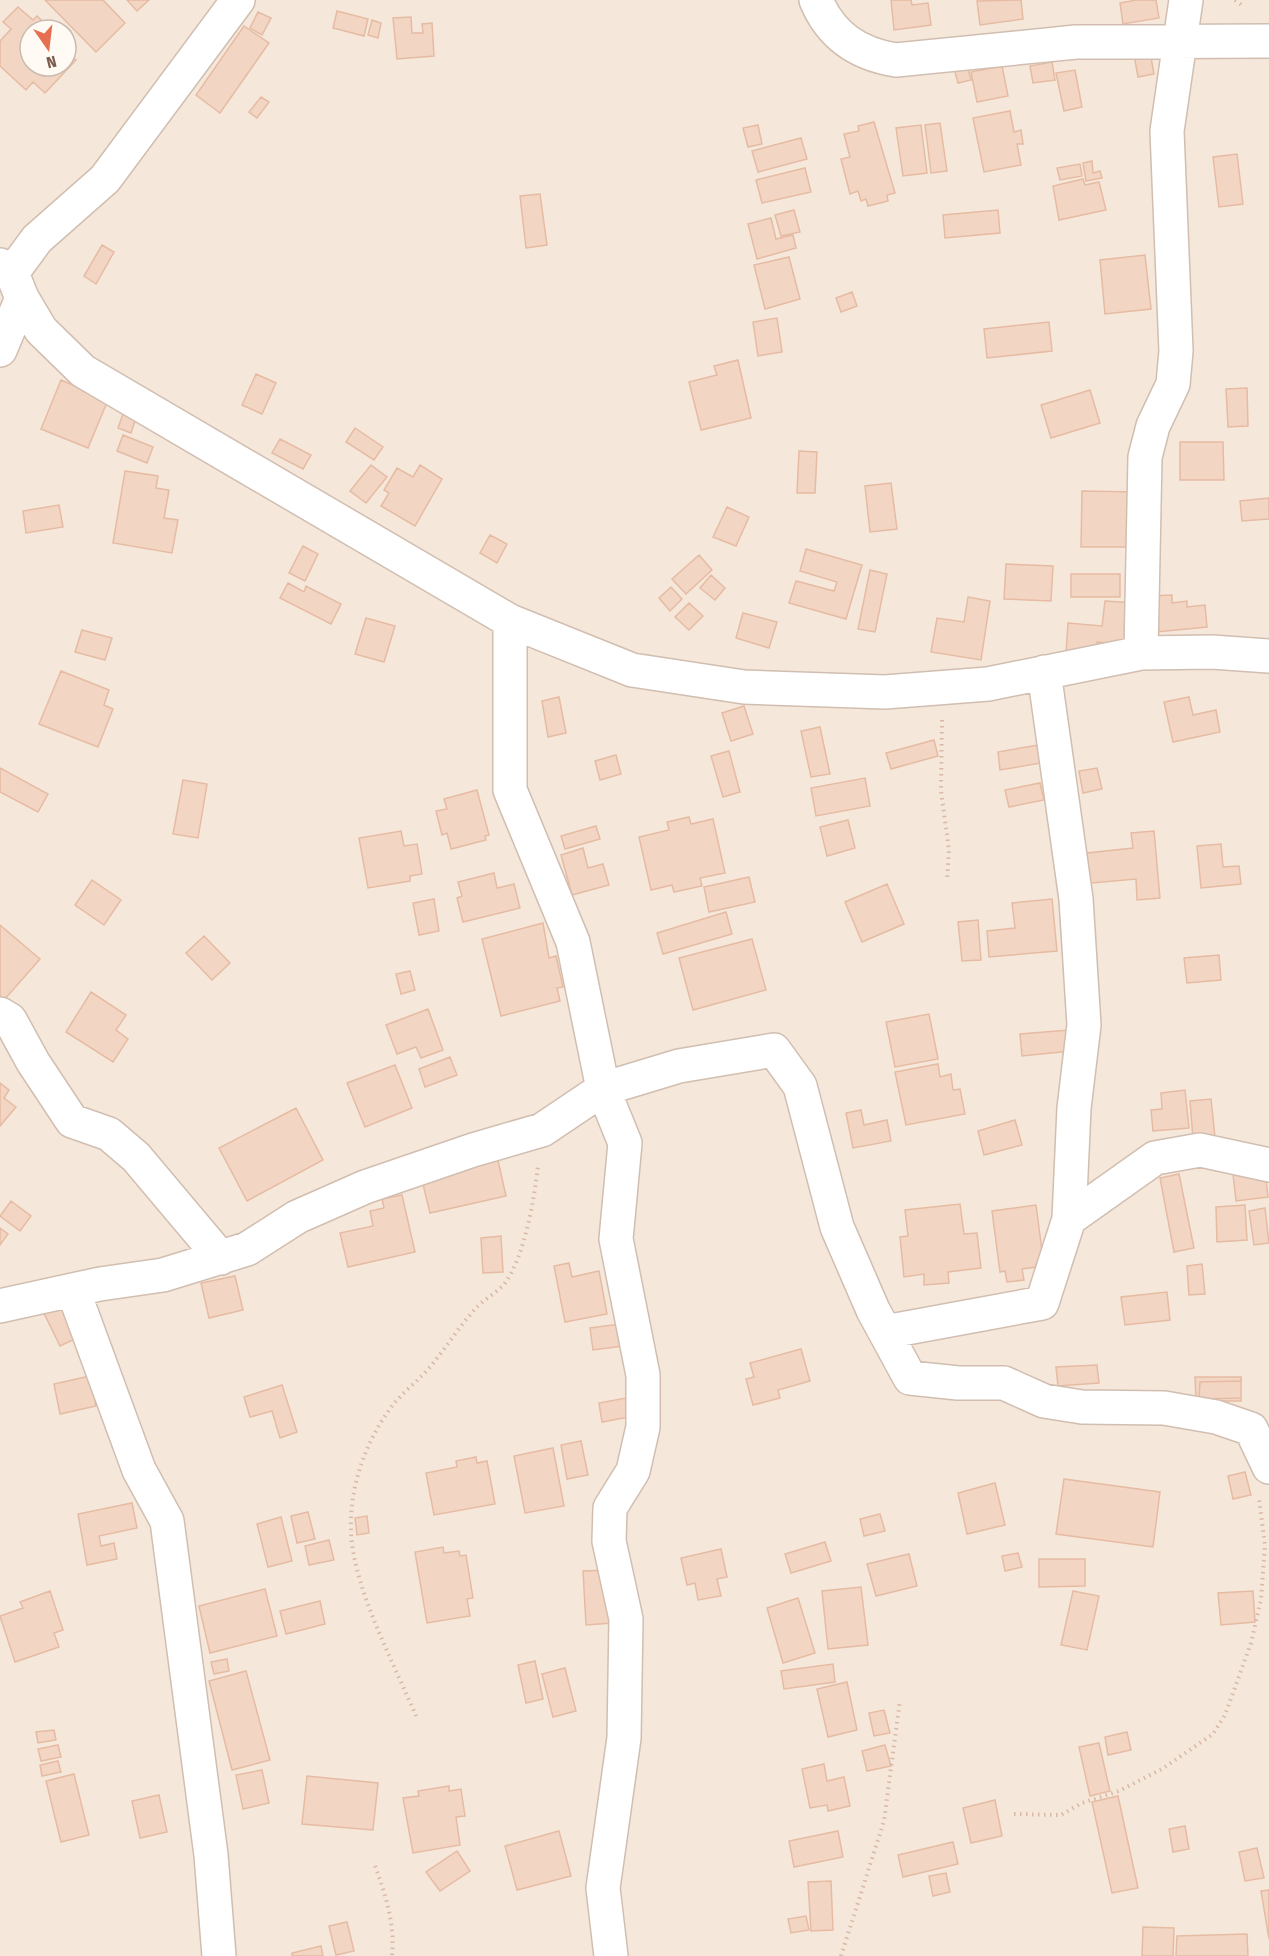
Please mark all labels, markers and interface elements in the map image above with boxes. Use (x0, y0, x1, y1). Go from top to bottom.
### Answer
north arrow (18, 18, 78, 78)
text: N (45, 52, 58, 72)

